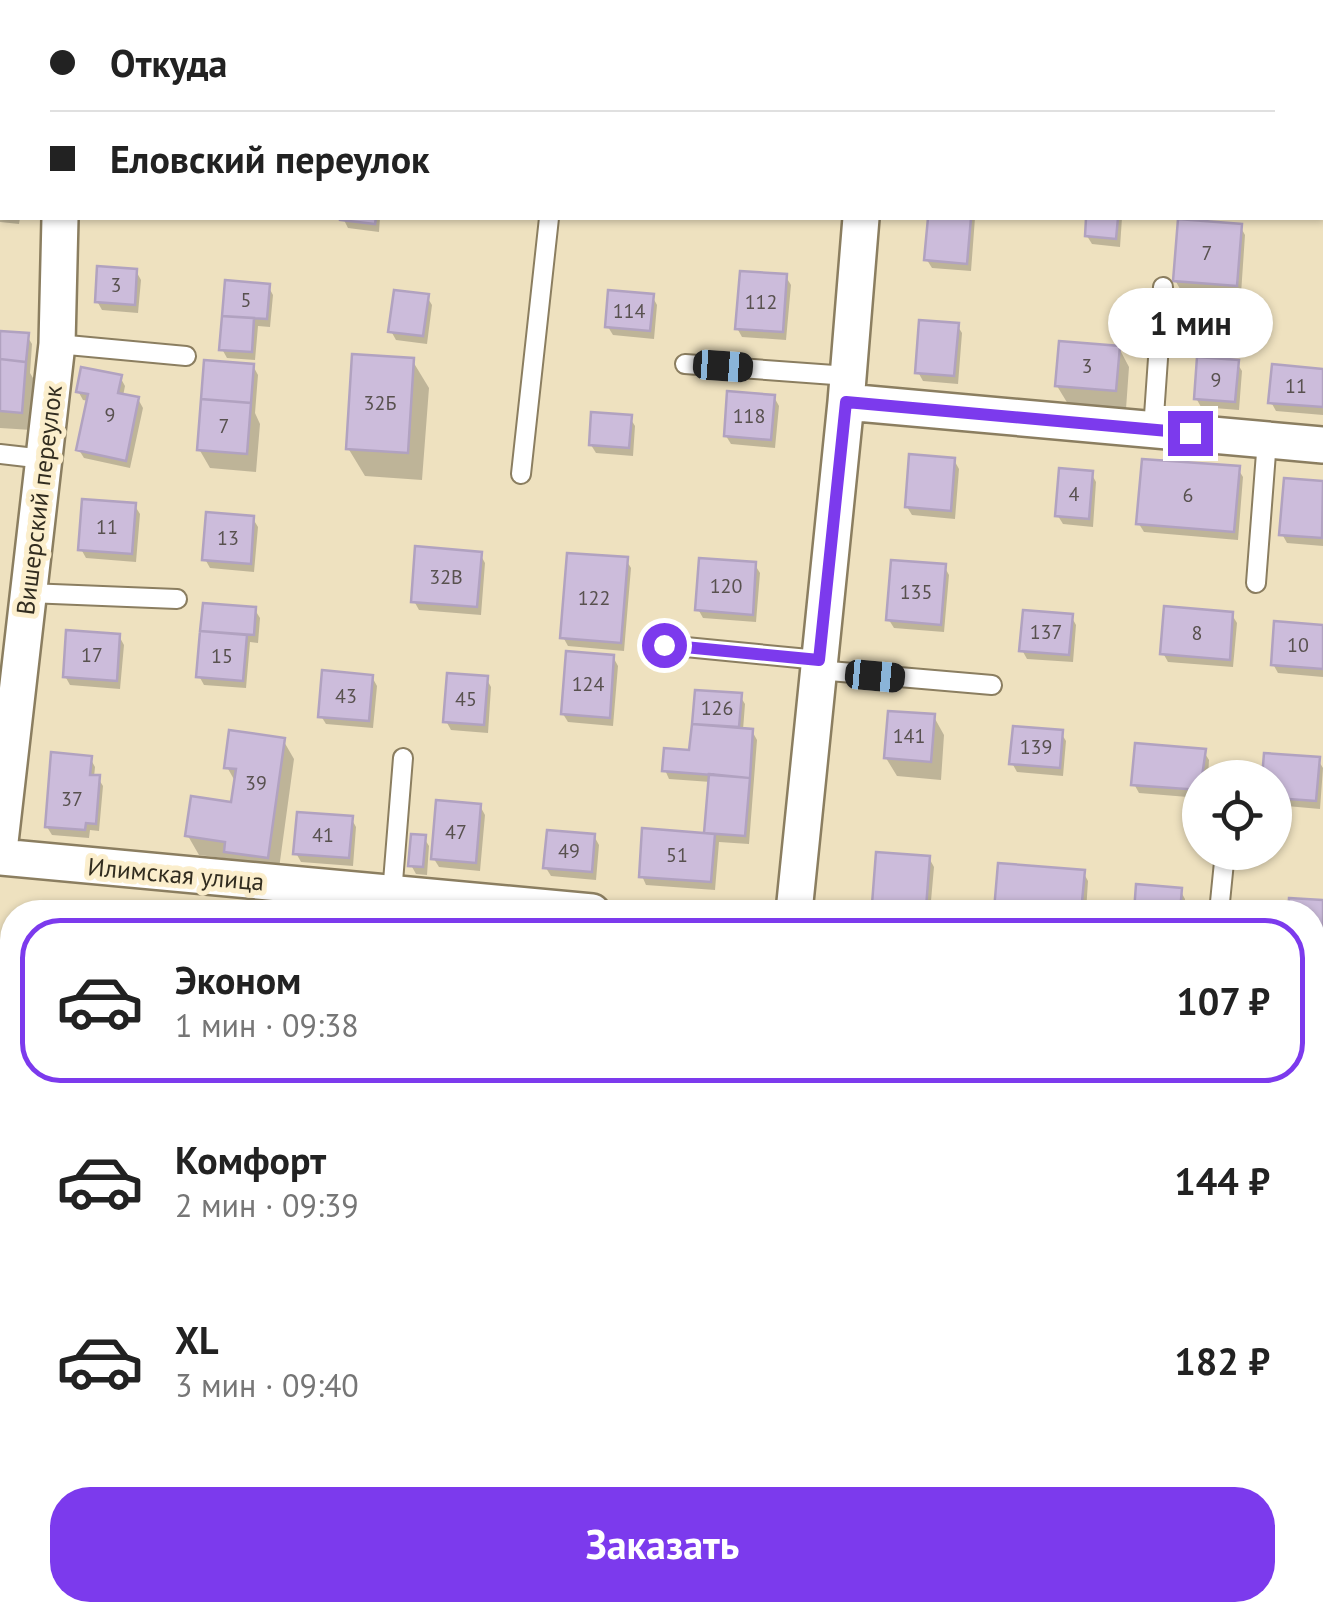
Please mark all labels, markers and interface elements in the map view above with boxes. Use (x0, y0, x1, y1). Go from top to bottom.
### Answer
text: Откуда (110, 38, 227, 87)
text: Еловский переулок (110, 134, 430, 183)
house number: 7 (1202, 240, 1212, 266)
house number: 3 (111, 272, 121, 298)
house number: 5 (241, 287, 251, 313)
callout: 1 мин (1108, 288, 1272, 358)
house number: 112 (745, 289, 777, 315)
house number: 114 (613, 298, 645, 324)
text: 1 мин (1149, 302, 1232, 344)
car (692, 349, 754, 383)
house number: 3 (1082, 353, 1092, 379)
house number: 9 (1211, 367, 1221, 393)
house number: 11 (1285, 373, 1307, 399)
street label: Вишерский переулок (9, 383, 69, 617)
house number: 32Б (364, 390, 396, 416)
house number: 9 (105, 402, 115, 428)
house number: 118 (733, 403, 765, 429)
route end (1168, 411, 1213, 456)
house number: 7 (219, 413, 229, 439)
house number: 4 (1069, 481, 1080, 507)
house number: 6 (1183, 482, 1193, 508)
house number: 11 (96, 514, 118, 540)
house number: 13 (217, 525, 239, 551)
house number: 32В (429, 564, 463, 590)
house number: 120 (710, 573, 742, 599)
house number: 135 (900, 579, 932, 605)
house number: 122 (578, 585, 610, 611)
house number: 137 (1030, 619, 1062, 645)
house number: 8 (1192, 620, 1202, 646)
route start (642, 623, 687, 668)
house number: 10 (1287, 632, 1309, 658)
house number: 17 (81, 642, 103, 668)
house number: 15 (211, 643, 233, 669)
car (844, 658, 906, 694)
house number: 124 (572, 671, 604, 697)
house number: 43 (335, 683, 357, 709)
house number: 45 (455, 686, 477, 712)
house number: 126 (701, 695, 733, 721)
house number: 141 (893, 723, 925, 749)
house number: 139 (1020, 734, 1052, 760)
map controls (1182, 760, 1292, 870)
button: locate (1182, 760, 1292, 870)
house number: 39 (245, 770, 267, 796)
house number: 37 (61, 786, 83, 812)
house number: 47 (445, 819, 467, 845)
house number: 41 (312, 822, 334, 848)
house number: 49 (558, 838, 580, 864)
house number: 51 (666, 842, 688, 868)
street label: Илимская улица (86, 850, 266, 898)
text: Эконом (175, 955, 301, 1004)
icon: car (55, 956, 145, 1046)
text: 107 ₽ (1176, 976, 1270, 1025)
text: 1 мин · 09:38 (175, 1004, 359, 1046)
text: Комфорт (175, 1135, 326, 1184)
icon: car (55, 1136, 145, 1226)
text: 144 ₽ (1174, 1156, 1270, 1205)
text: 2 мин · 09:39 (175, 1184, 359, 1226)
text: XL (175, 1315, 219, 1364)
icon: car (55, 1316, 145, 1406)
text: 182 ₽ (1174, 1336, 1270, 1385)
text: 3 мин · 09:40 (175, 1364, 359, 1406)
button: Заказать (50, 1487, 1275, 1602)

